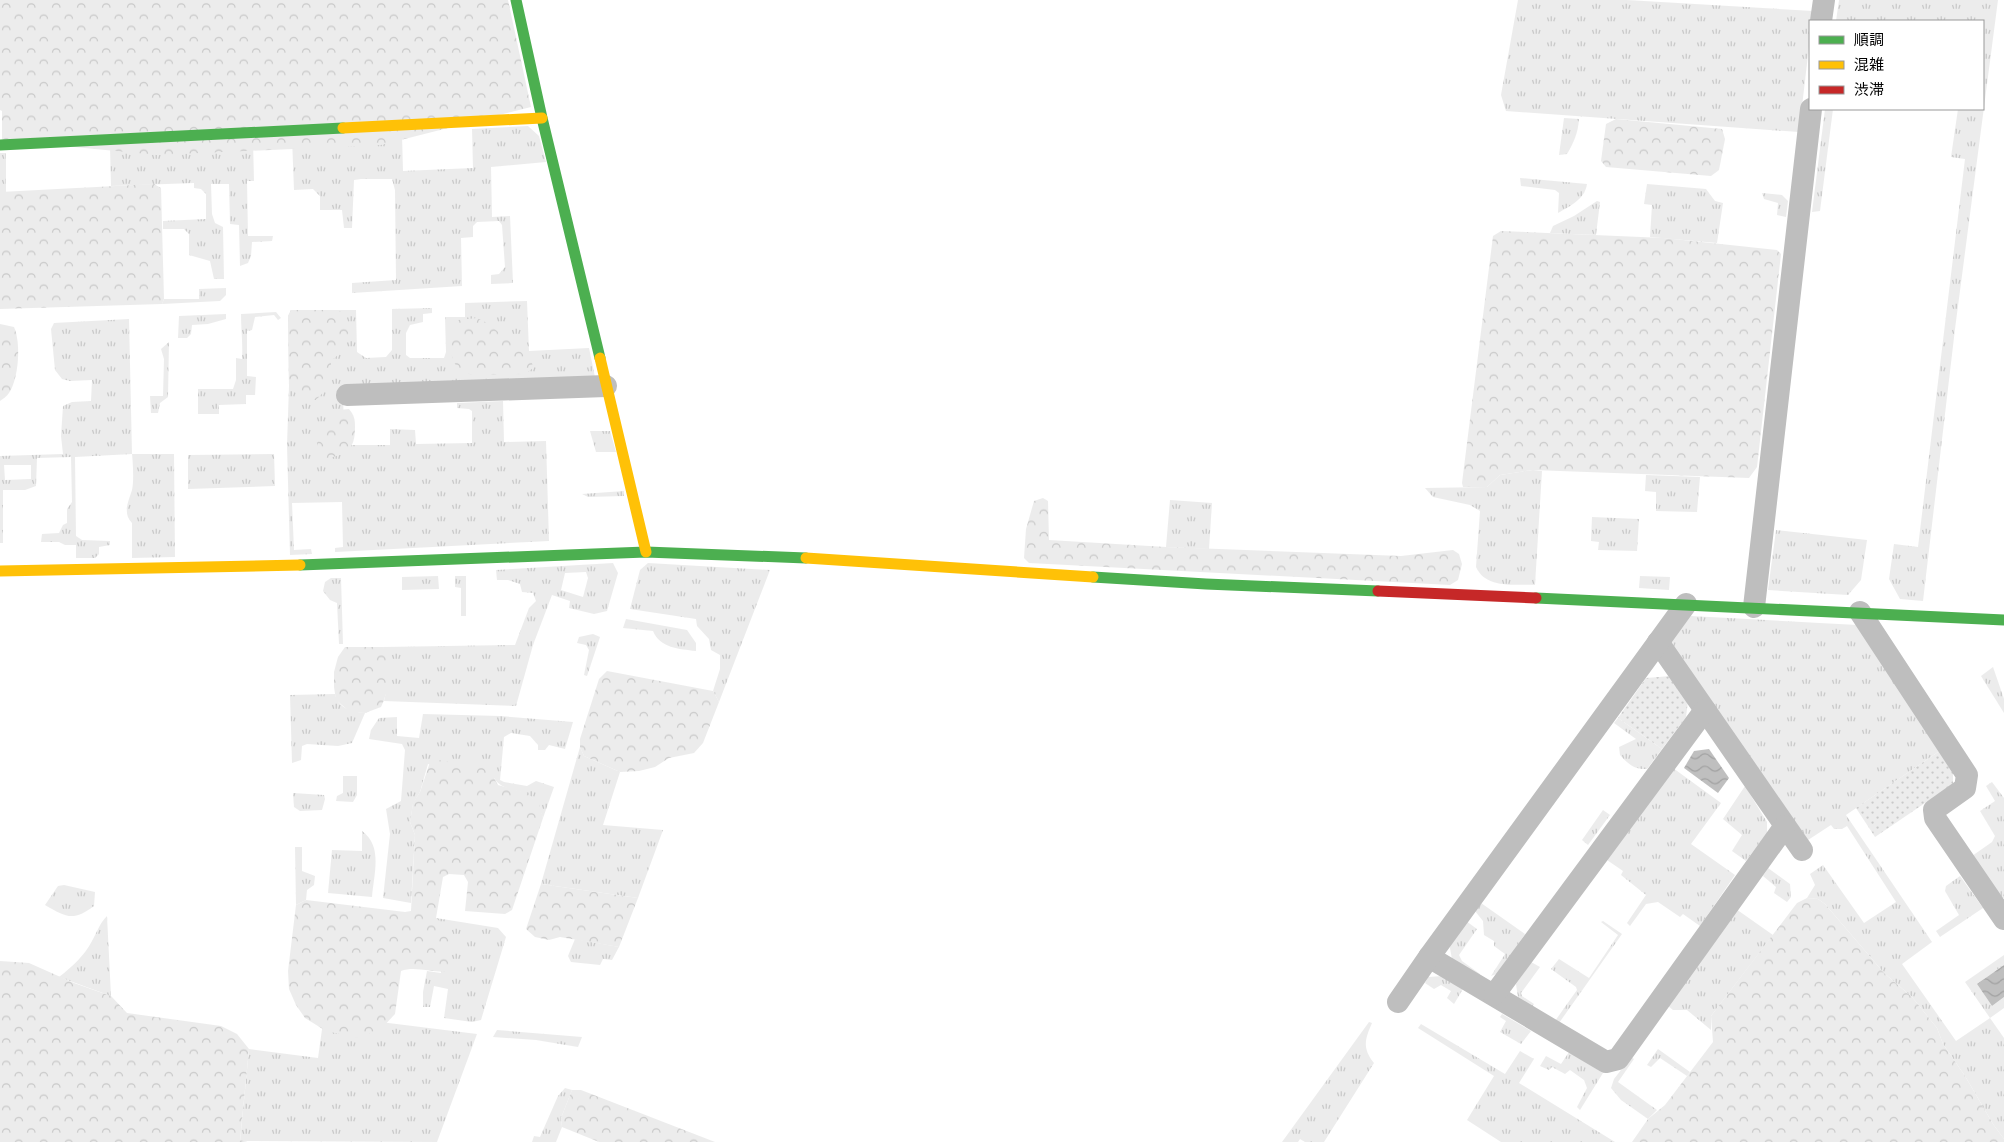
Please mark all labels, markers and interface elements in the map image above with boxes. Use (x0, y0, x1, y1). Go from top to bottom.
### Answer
legend (1809, 20, 1984, 110)
text: 順調 (1854, 31, 1884, 49)
text: 混雑 (1854, 56, 1884, 74)
text: 渋滞 (1854, 81, 1884, 99)

